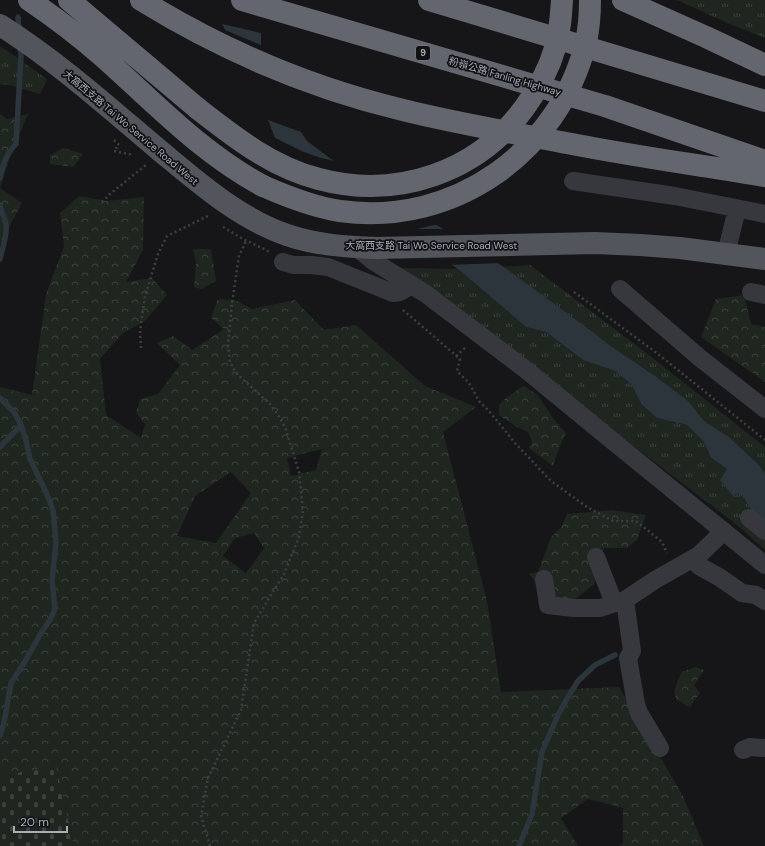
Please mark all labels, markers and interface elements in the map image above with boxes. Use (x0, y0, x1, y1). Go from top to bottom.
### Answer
road number: 9 (416, 46, 430, 60)
street label: 粉嶺公路 Fanling Highway (447, 54, 563, 99)
street label: 大窩西支路 Tai Wo Service Road West (61, 67, 201, 188)
street label: 大窩西支路 Tai Wo Service Road West (345, 239, 517, 252)
scale bar (14, 808, 67, 834)
text: 20 m (20, 814, 49, 830)

